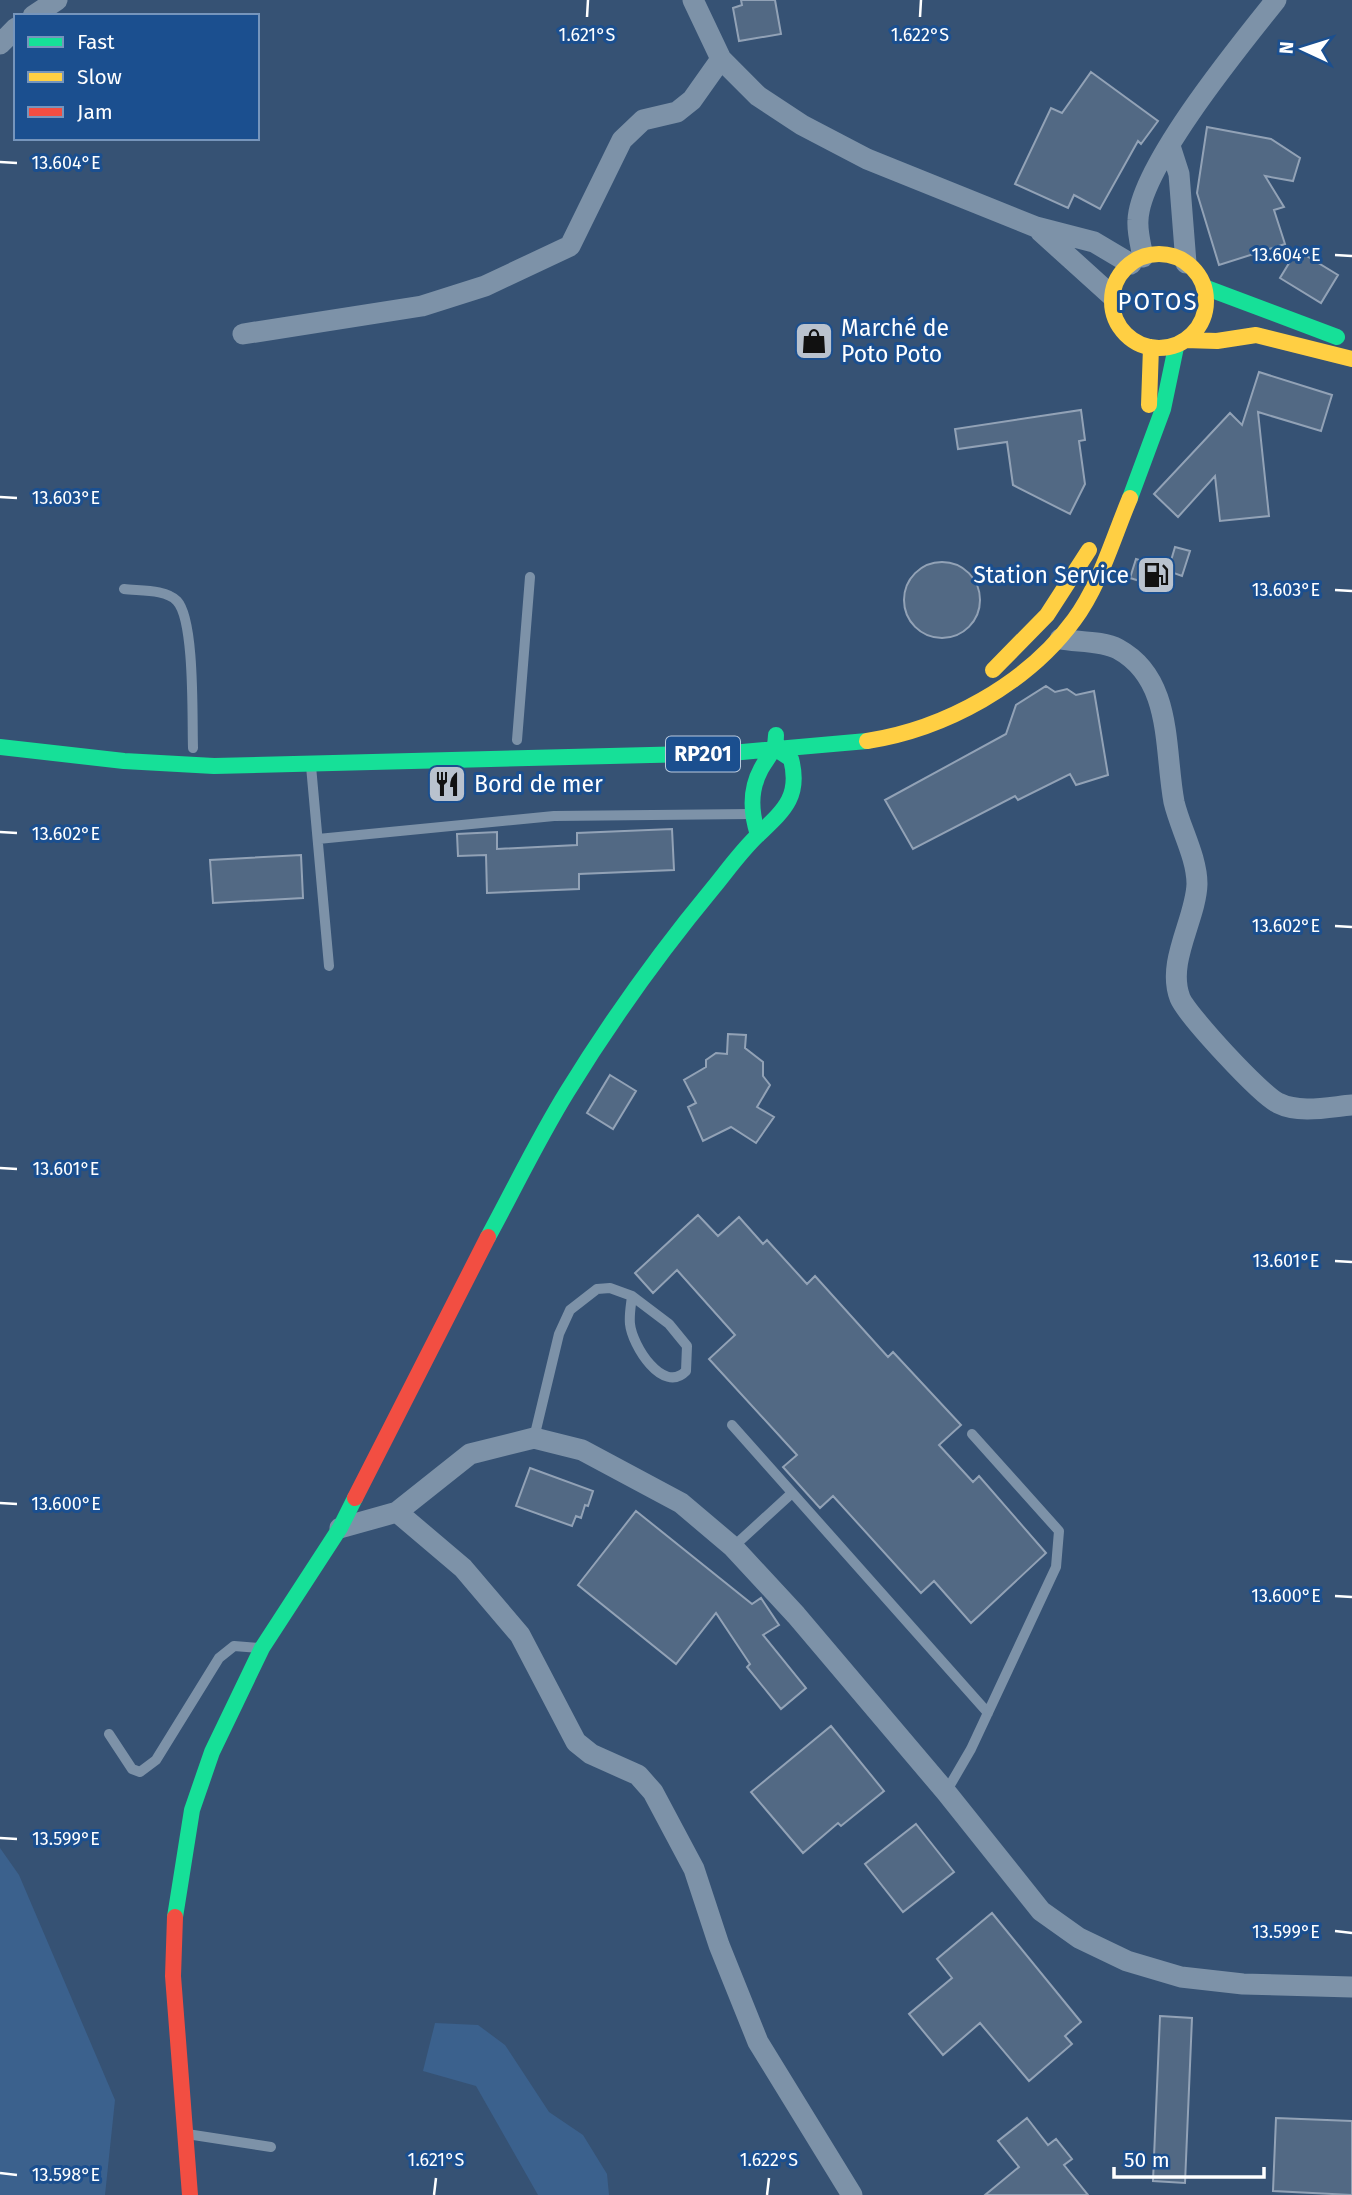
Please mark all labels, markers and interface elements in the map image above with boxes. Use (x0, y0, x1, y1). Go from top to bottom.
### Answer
legend (14, 14, 259, 140)
north arrow (1268, 14, 1338, 84)
text: 1.621°S (559, 24, 616, 46)
text: 1.622°S (891, 24, 949, 46)
text: Fast (77, 29, 115, 55)
text: N (1275, 41, 1298, 55)
text: Slow (77, 64, 122, 90)
text: Jam (77, 99, 113, 125)
text: 13.604°E (31, 152, 101, 174)
text: 13.604°E (1251, 244, 1321, 266)
district label: POTOS (1118, 288, 1198, 316)
place label: Marché de Poto Poto (841, 314, 949, 368)
shop icon: Marché de Poto Poto (793, 320, 835, 362)
text: 13.603°E (32, 487, 100, 509)
fuel station icon: Station Service (1135, 554, 1177, 596)
place label: Station Service (973, 561, 1129, 589)
text: 13.603°E (1252, 579, 1320, 601)
road number: RP201 (666, 736, 740, 772)
restaurant icon: Bord de mer (426, 763, 468, 805)
place label: Bord de mer (474, 770, 603, 798)
text: 13.602°E (32, 823, 100, 845)
text: 13.602°E (1252, 915, 1320, 937)
text: 13.601°E (33, 1158, 99, 1180)
text: 13.601°E (1253, 1250, 1319, 1272)
text: 13.600°E (31, 1493, 101, 1515)
text: 13.600°E (1251, 1585, 1321, 1607)
text: 13.599°E (32, 1828, 100, 1850)
text: 13.599°E (1252, 1921, 1320, 1943)
scale bar (1114, 2136, 1264, 2180)
text: 50 m (1124, 2147, 1170, 2173)
text: 1.621°S (408, 2149, 465, 2171)
text: 1.622°S (740, 2149, 798, 2171)
text: 13.598°E (32, 2164, 100, 2186)

